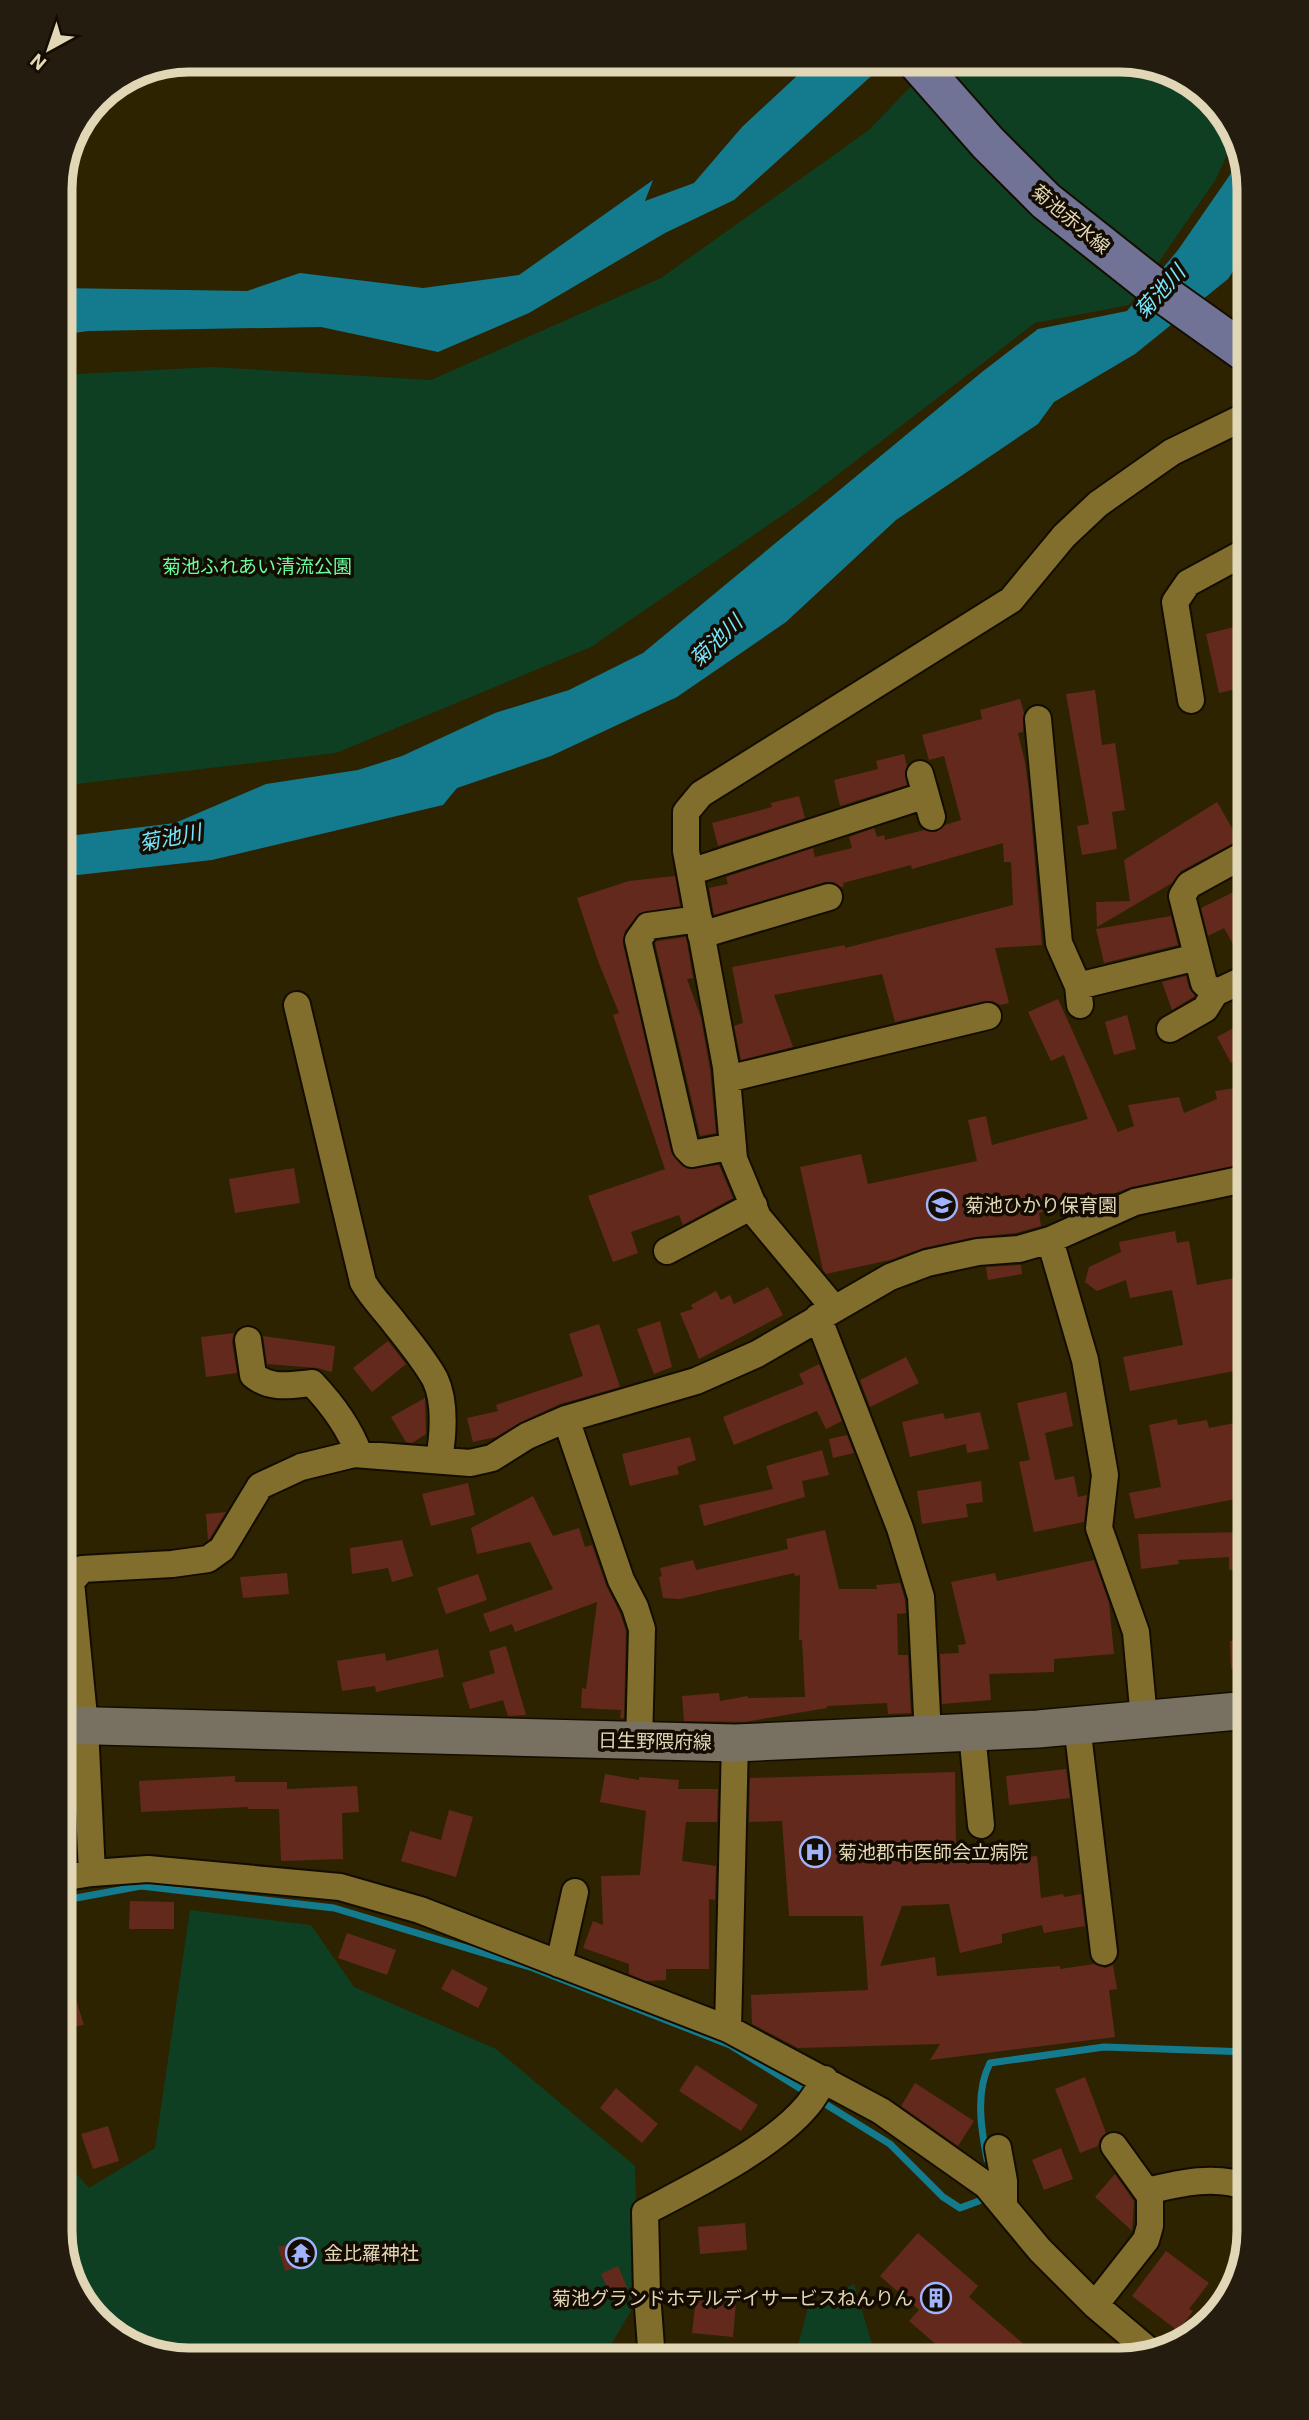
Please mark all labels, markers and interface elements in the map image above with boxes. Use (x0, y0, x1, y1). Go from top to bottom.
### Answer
north arrow (14, 14, 84, 84)
text: N (26, 49, 51, 75)
street label: 菊池赤水線 (1027, 180, 1114, 259)
water label: 菊池川 (1130, 259, 1191, 323)
park label: 菊池ふれあい清流公園 (162, 555, 352, 578)
water label: 菊池川 (685, 609, 748, 672)
water label: 菊池川 (137, 820, 205, 856)
school or university icon: 菊池ひかり保育園 (925, 1188, 959, 1222)
place label: 菊池ひかり保育園 (965, 1194, 1117, 1217)
street label: 日生野隈府線 (598, 1729, 712, 1754)
hospital icon: 菊池郡市医師会立病院 (798, 1835, 832, 1869)
place label: 菊池郡市医師会立病院 (838, 1841, 1028, 1864)
temple icon: 金比羅神社 (284, 2236, 318, 2270)
place label: 金比羅神社 (324, 2242, 419, 2265)
building icon: 菊池グランドホテルデイサービスねんりん (919, 2281, 953, 2315)
place label: 菊池グランドホテルデイサービスねんりん (552, 2287, 913, 2310)

